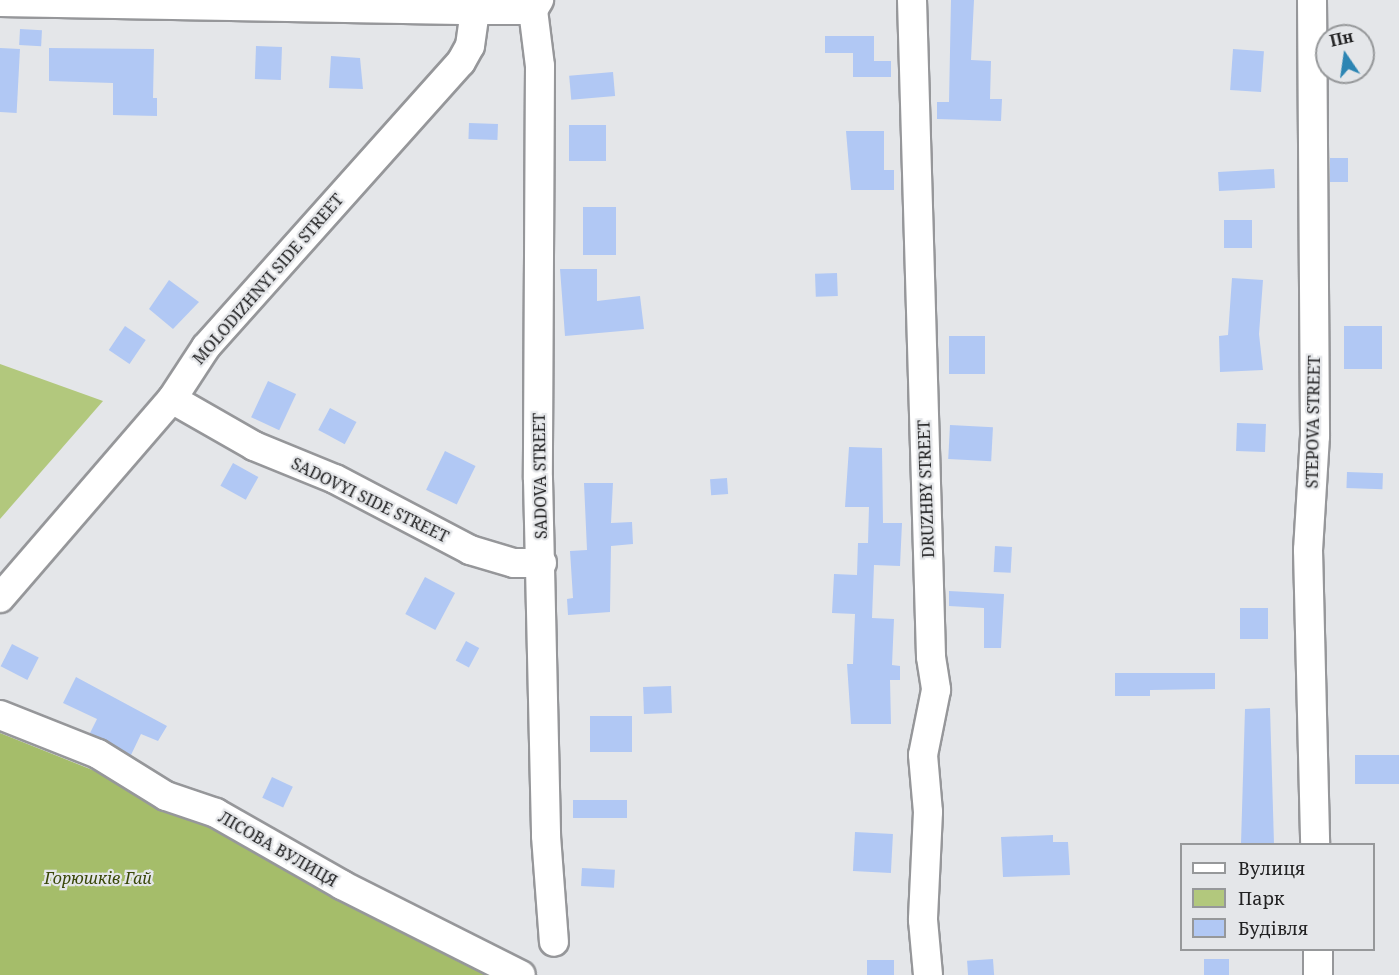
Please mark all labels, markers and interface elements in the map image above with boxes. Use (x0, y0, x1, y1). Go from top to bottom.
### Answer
north arrow (1315, 24, 1375, 84)
text: Пн (1327, 25, 1355, 52)
street label: MOLODIZHNYI SIDE STREET (189, 190, 347, 368)
street label: STEPOVA STREET (1302, 355, 1324, 489)
street label: SADOVA STREET (529, 413, 551, 539)
street label: DRUZHBY STREET (914, 420, 938, 558)
street label: SADOVYI SIDE STREET (288, 454, 452, 546)
street label: ЛІСОВА ВУЛИЦЯ (215, 807, 341, 891)
legend (1180, 843, 1375, 951)
text: Вулиця (1238, 856, 1305, 880)
park label: Горюшків Гай (44, 868, 152, 888)
text: Парк (1238, 886, 1285, 910)
text: Будівля (1238, 916, 1308, 940)

